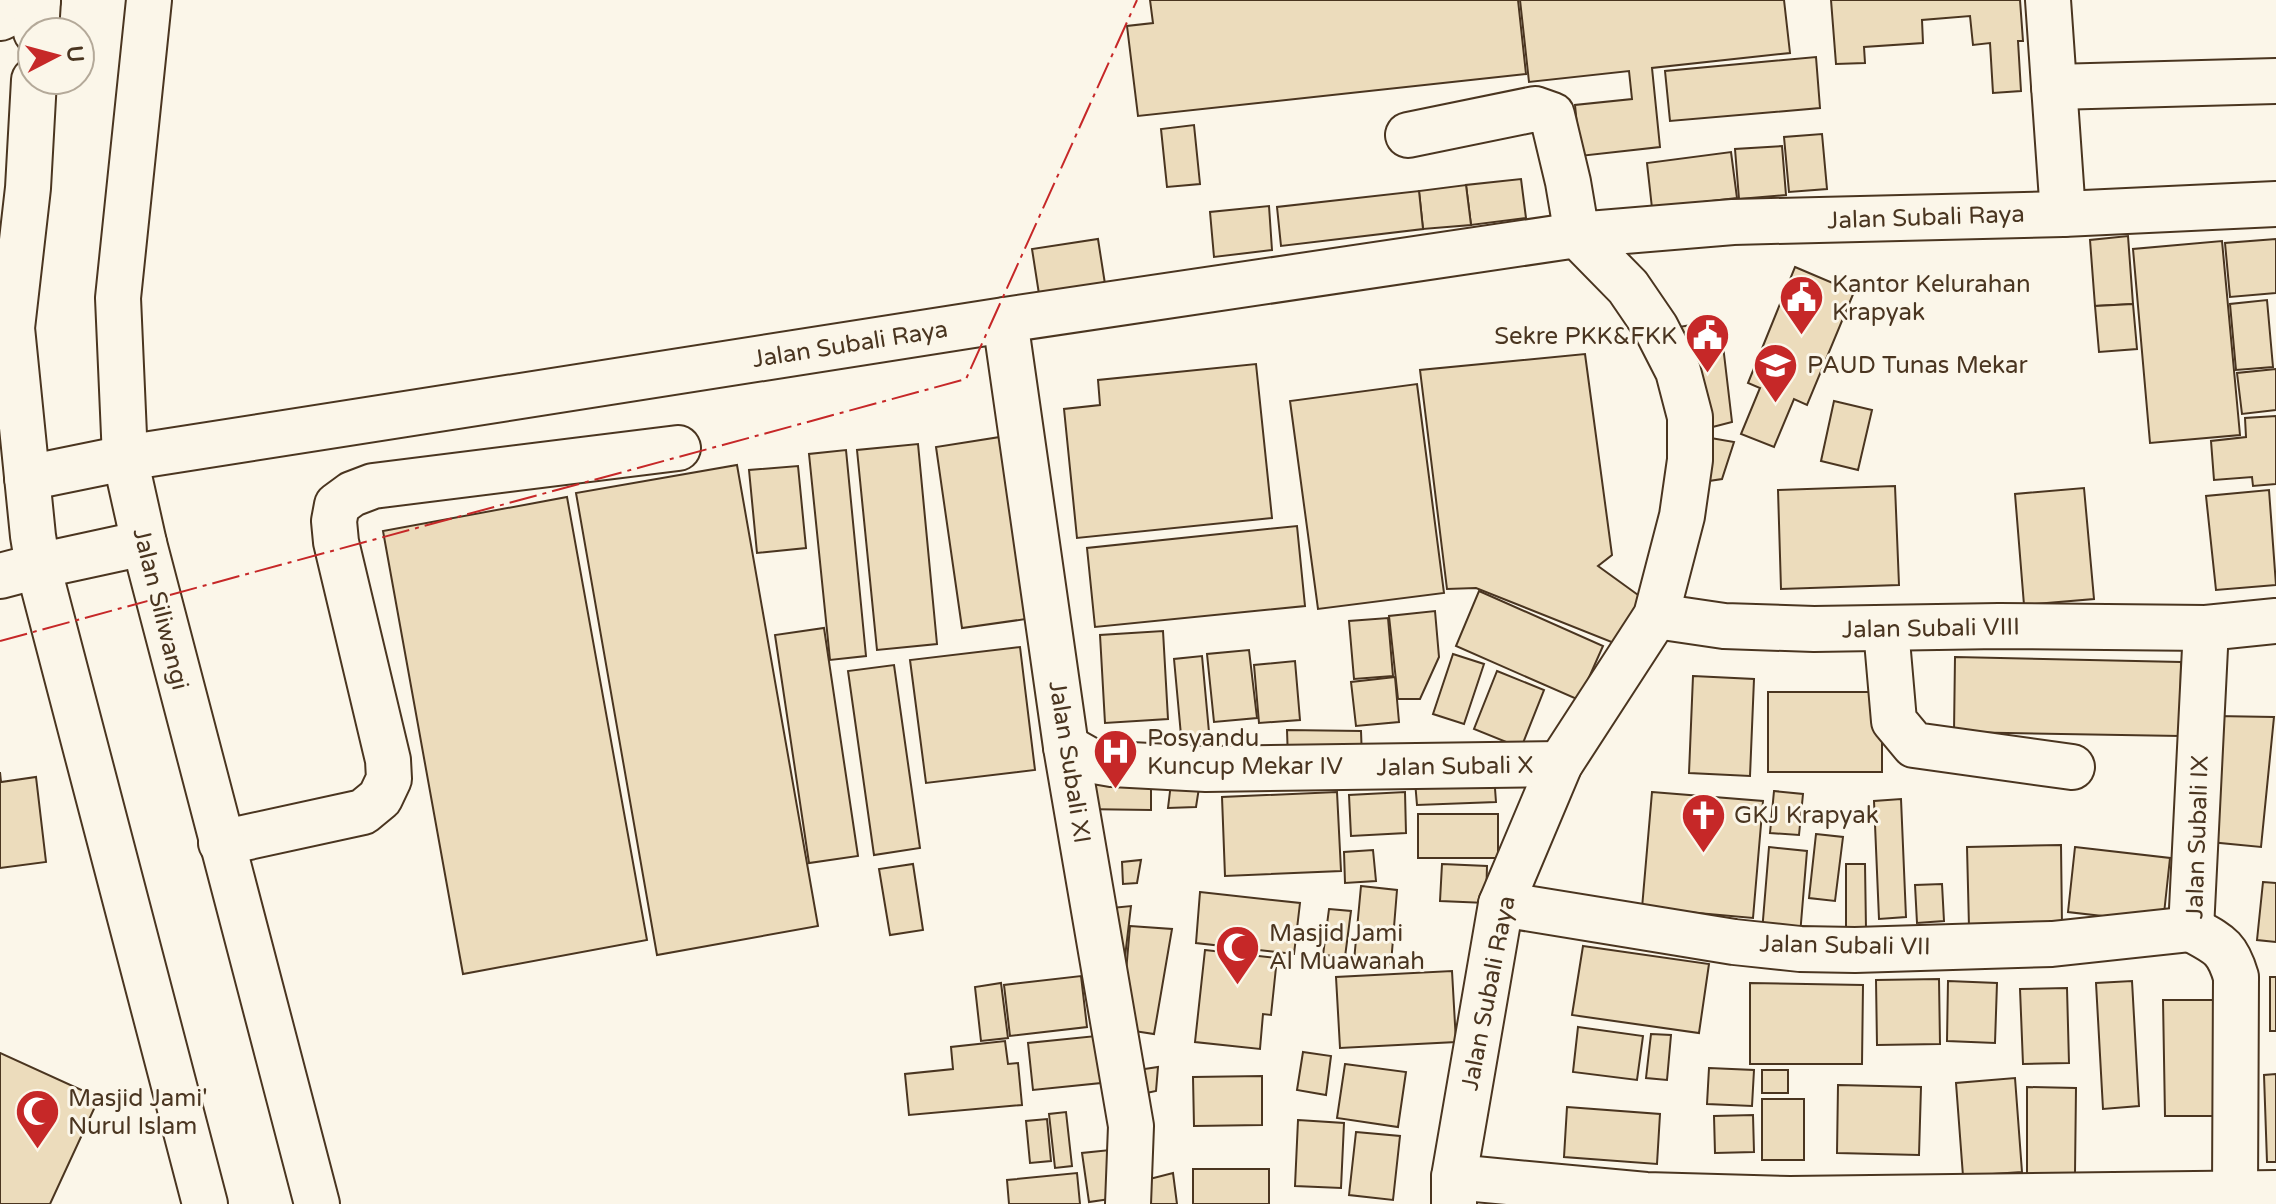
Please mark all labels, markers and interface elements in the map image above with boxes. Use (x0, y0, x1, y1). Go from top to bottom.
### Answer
north arrow (16, 16, 96, 96)
text: U (61, 44, 89, 64)
street label: Jalan Subali Raya (1827, 200, 2025, 235)
place label: Kantor Kelurahan Krapyak (1832, 270, 2031, 327)
public building icon: Kantor Kelurahan Krapyak (1777, 274, 1825, 337)
public building icon: Sekre PKK&FKK (1684, 312, 1732, 375)
street label: Jalan Subali Raya (750, 315, 950, 374)
place label: Sekre PKK&FKK (1494, 322, 1677, 351)
school or university icon: PAUD Tunas Mekar (1752, 341, 1800, 404)
place label: PAUD Tunas Mekar (1807, 351, 2028, 380)
street label: Jalan Siliwangi (126, 525, 195, 693)
street label: Jalan Subali VIII (1842, 612, 2020, 645)
street label: Jalan Subali XI (1042, 679, 1097, 845)
place label: Posyandu Kuncup Mekar IV (1147, 724, 1343, 781)
hospital icon: Posyandu Kuncup Mekar IV (1092, 728, 1140, 791)
street label: Jalan Subali X (1376, 751, 1534, 782)
street label: Jalan Subali IX (2180, 755, 2215, 919)
church icon: GKJ Krapyak (1679, 791, 1727, 854)
place label: GKJ Krapyak (1734, 801, 1879, 830)
street label: Jalan Subali Raya (1455, 893, 1522, 1093)
place label: Masjid Jami Al Muawanah (1269, 919, 1425, 976)
mosque icon: Masjid Jami Al Muawanah (1214, 923, 1262, 986)
street label: Jalan Subali VII (1759, 930, 1931, 961)
place label: Masjid Jami' Nurul Islam (68, 1084, 208, 1141)
mosque icon: Masjid Jami' Nurul Islam (13, 1088, 61, 1151)

